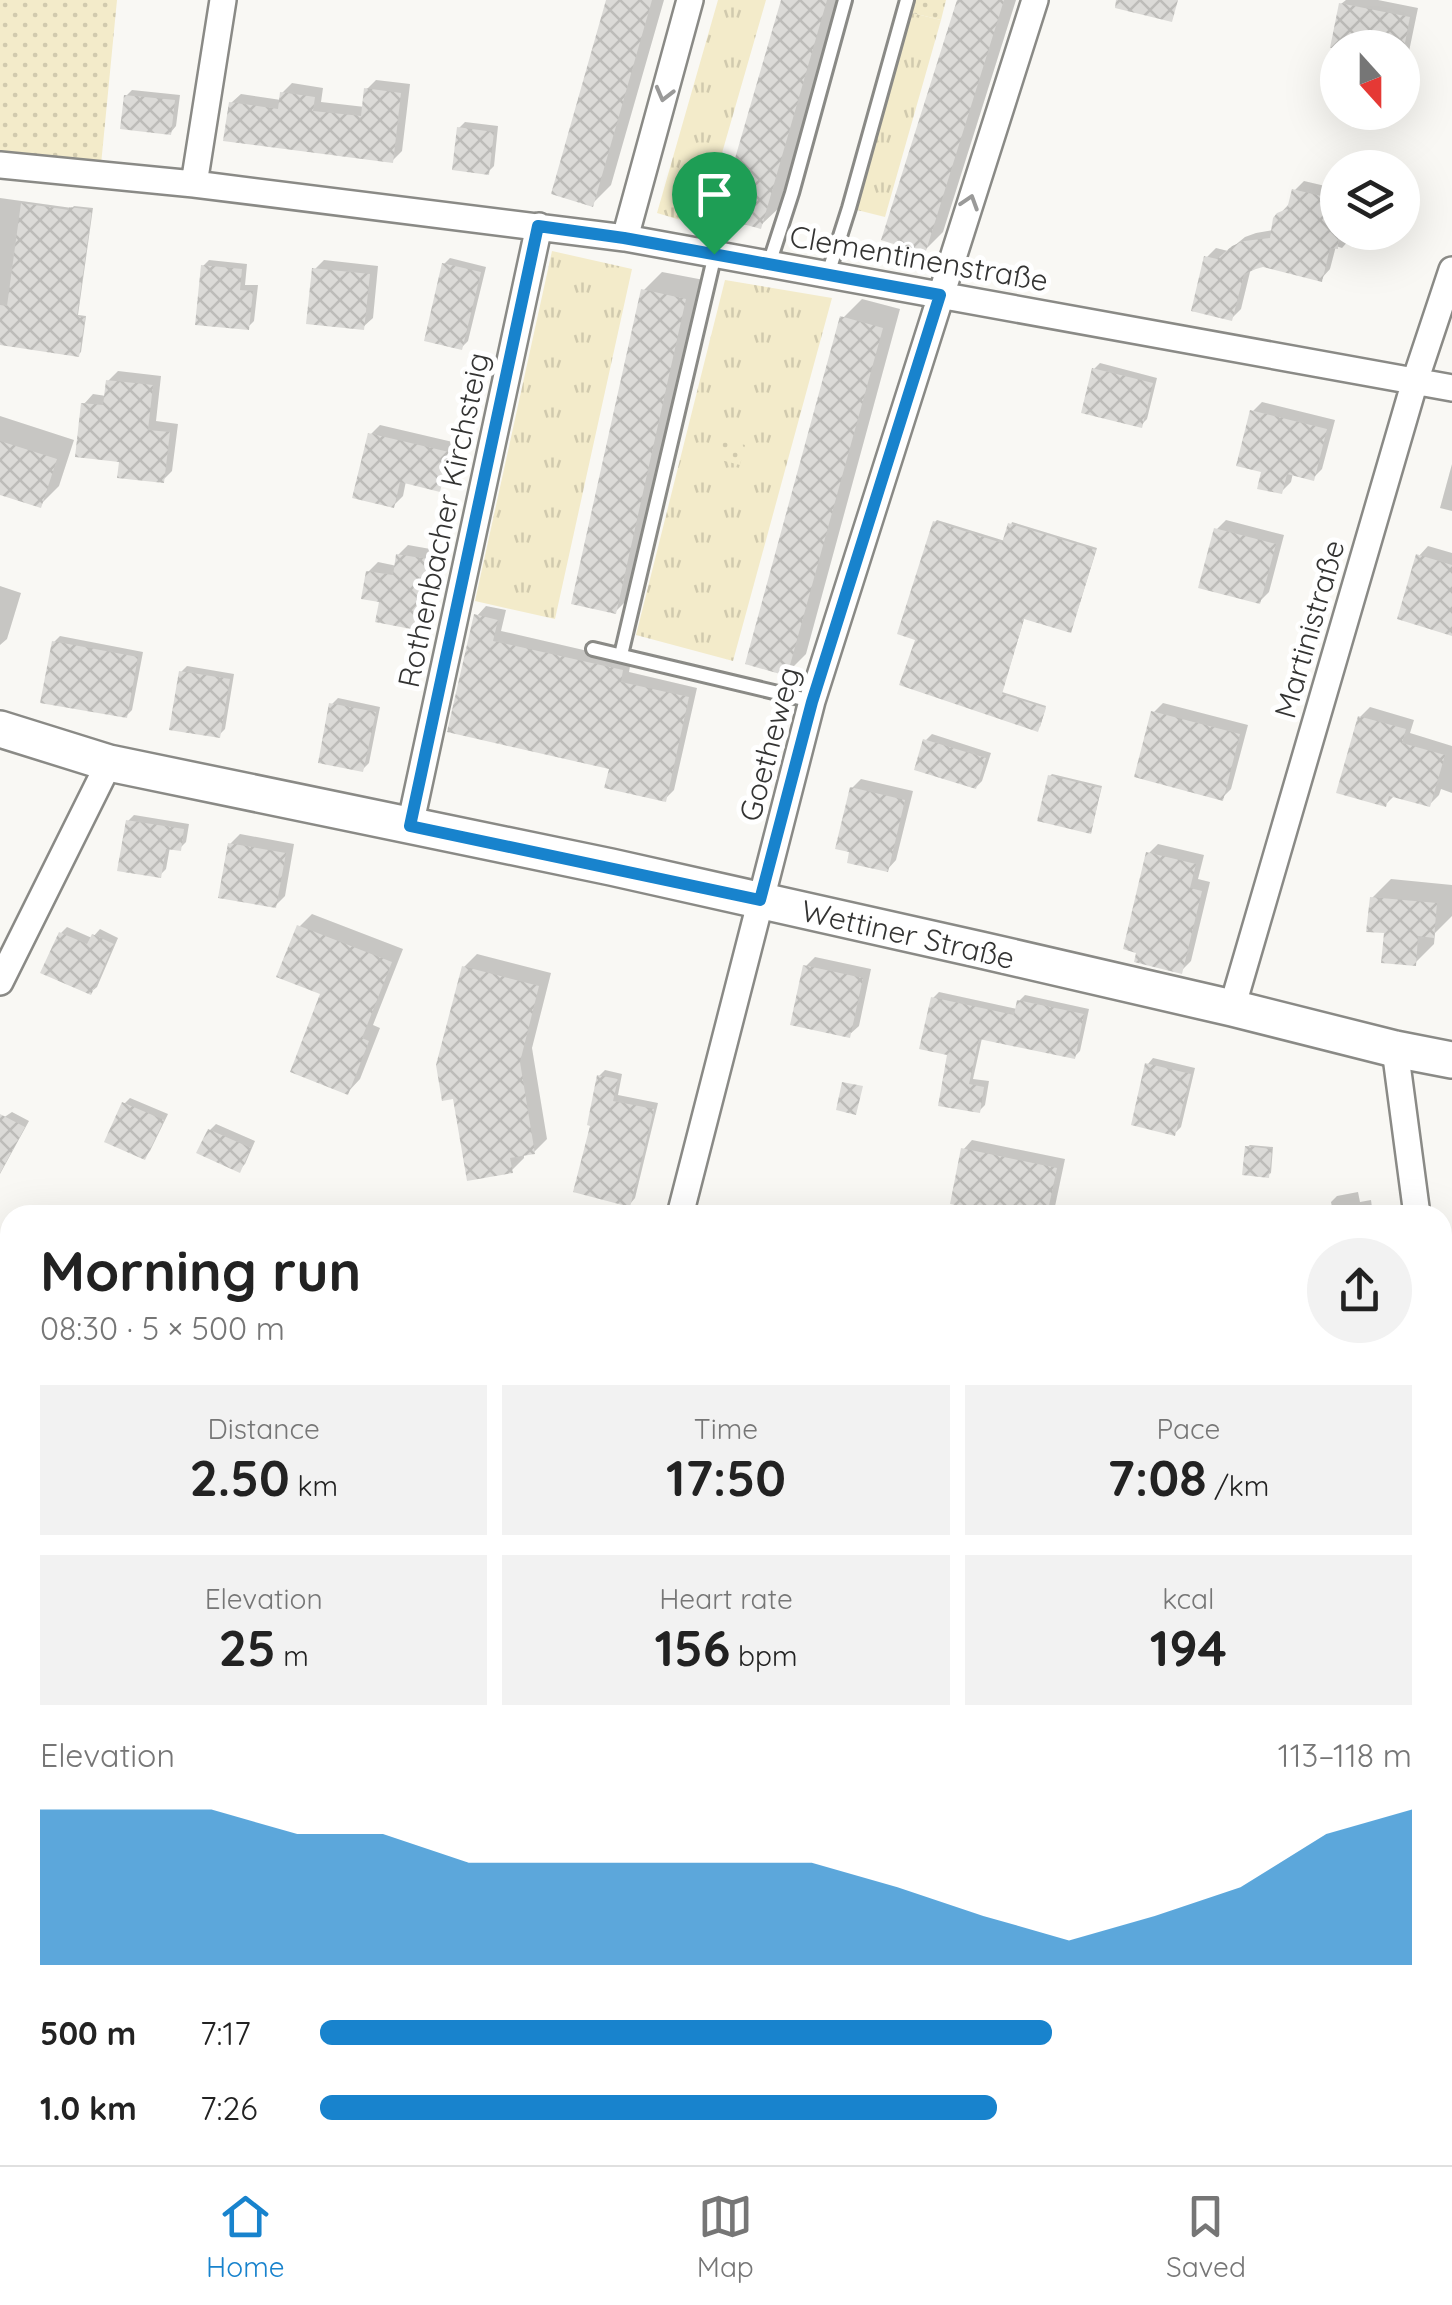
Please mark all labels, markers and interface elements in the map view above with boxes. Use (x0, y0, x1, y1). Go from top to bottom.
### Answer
north arrow (1320, 30, 1420, 130)
map controls (1320, 30, 1420, 250)
one-way arrow (655, 85, 676, 102)
button: layers (1320, 150, 1420, 250)
pin (672, 152, 757, 255)
icon: arrive (687, 167, 742, 222)
one-way arrow (959, 195, 979, 212)
street label: Clementinenstraße (787, 217, 1051, 299)
street label: Rothenbacher Kirchsteig (389, 349, 497, 691)
street label: Martinistraße (1265, 535, 1353, 723)
street label: Goetheweg (730, 663, 808, 825)
street label: Wettiner Straße (798, 891, 1018, 977)
text: Morning run (40, 1236, 361, 1305)
button: share (1307, 1238, 1412, 1343)
text: 08:30 · 5 × 500 m (40, 1308, 285, 1348)
text: Distance (208, 1411, 320, 1446)
text: Time (694, 1411, 758, 1446)
text: Pace (1156, 1411, 1220, 1446)
text: 2.50 (189, 1446, 290, 1509)
text: 17:50 (666, 1446, 786, 1509)
text: 7:08 (1107, 1446, 1207, 1509)
text: km (290, 1468, 338, 1503)
text: /km (1207, 1468, 1269, 1503)
text: Elevation (205, 1581, 323, 1616)
text: Heart rate (659, 1581, 793, 1616)
text: kcal (1162, 1581, 1214, 1616)
text: 25 (218, 1616, 276, 1679)
text: 156 (654, 1616, 730, 1679)
text: 194 (1150, 1616, 1227, 1679)
text: m (276, 1638, 309, 1673)
text: bpm (730, 1638, 798, 1673)
text: Elevation (40, 1735, 175, 1775)
text: 113–118 m (1278, 1735, 1412, 1775)
text: 500 m (40, 2013, 136, 2053)
text: 7:17 (200, 2013, 251, 2053)
text: 1.0 km (40, 2088, 137, 2128)
text: 7:26 (200, 2088, 257, 2128)
tab: Home (206, 2189, 285, 2284)
tab: Map (697, 2189, 754, 2284)
tab: Saved (1166, 2189, 1246, 2284)

